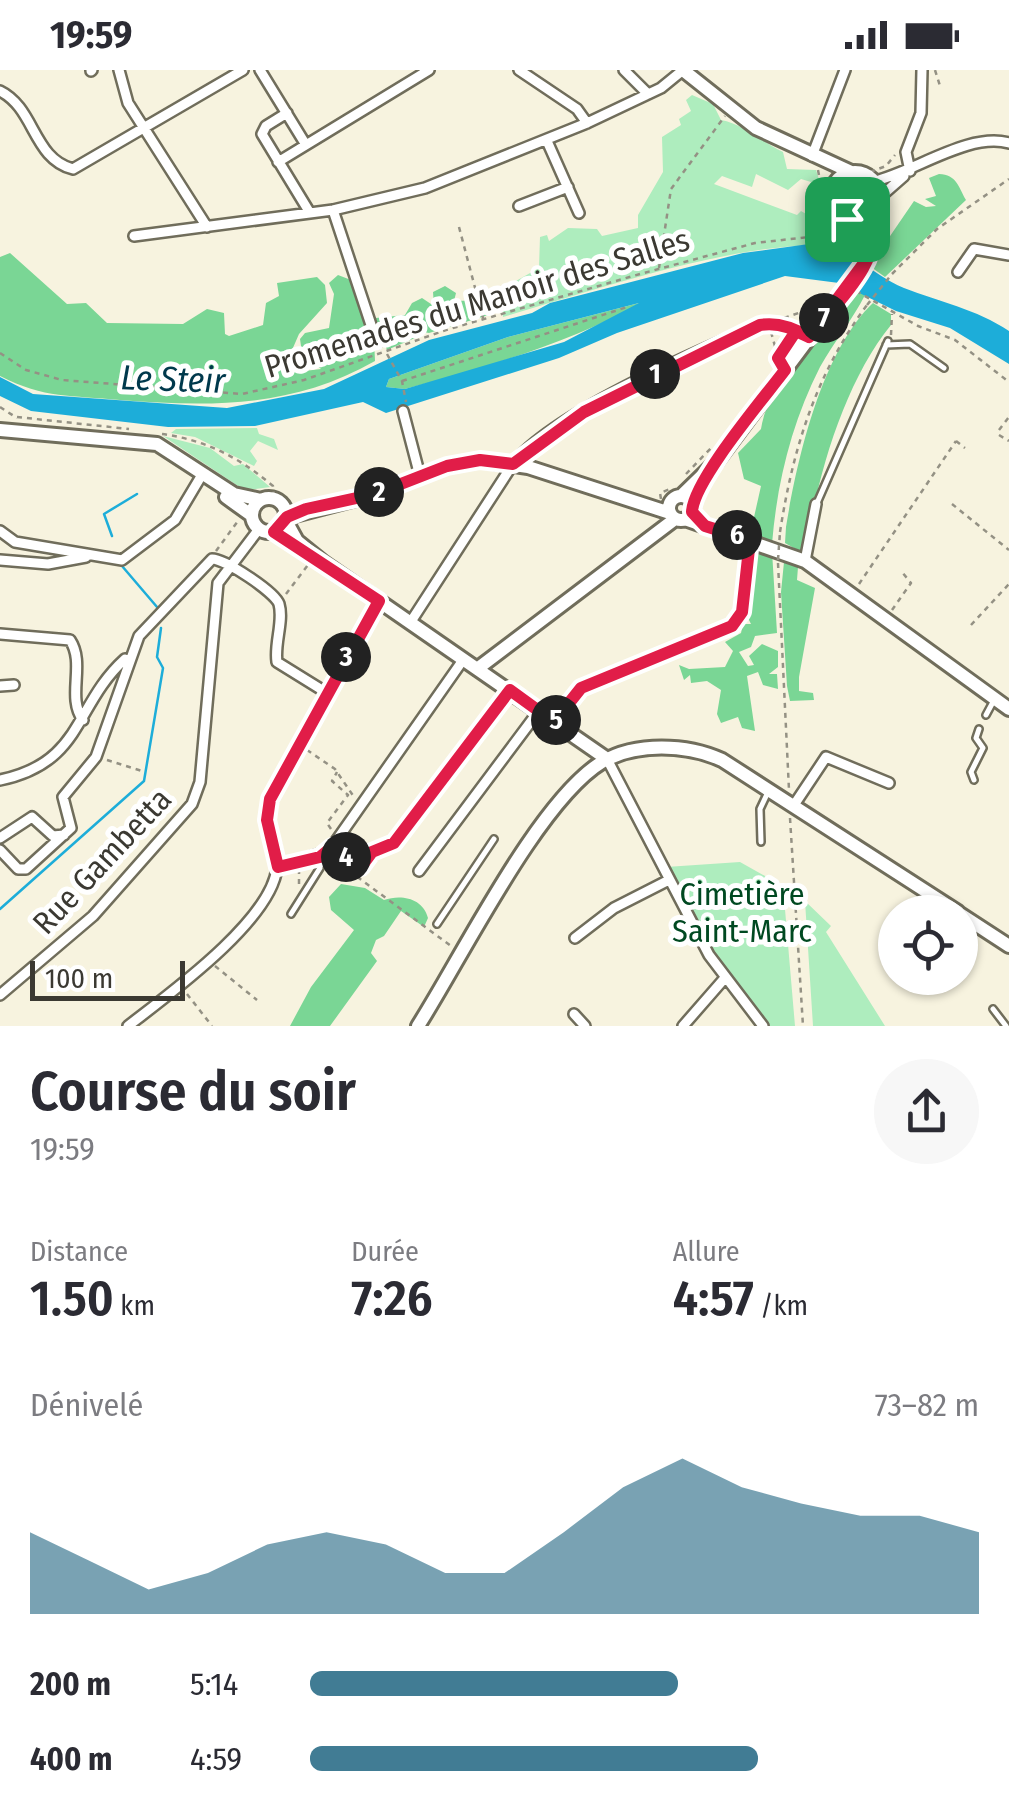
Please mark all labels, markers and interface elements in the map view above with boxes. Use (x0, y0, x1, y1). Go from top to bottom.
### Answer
text: 19:59 (50, 12, 132, 58)
pin (805, 177, 890, 262)
icon: arrive (820, 192, 875, 247)
street label: Promenades du Manoir des Salles (260, 220, 694, 386)
pin: 7 (799, 293, 849, 343)
text: 7 (818, 301, 830, 334)
pin: 1 (630, 349, 680, 399)
water label: Le Steir (120, 356, 228, 402)
text: 1 (649, 357, 661, 390)
pin: 2 (354, 467, 404, 517)
text: 2 (373, 475, 385, 508)
pin: 6 (712, 510, 762, 560)
text: 6 (730, 518, 744, 551)
pin: 3 (321, 632, 371, 682)
text: 3 (339, 640, 353, 673)
pin: 5 (531, 695, 581, 745)
text: 5 (549, 703, 563, 736)
street label: Rue Gambetta (25, 780, 179, 942)
pin: 4 (321, 832, 371, 882)
text: 4 (339, 840, 353, 873)
park label: Cimetière Saint-Marc (672, 875, 812, 950)
map controls (878, 895, 978, 995)
button: locate (878, 895, 978, 995)
scale bar (30, 956, 185, 1000)
text: 100 m (45, 962, 113, 995)
text: Course du soir (30, 1059, 356, 1125)
button: share (874, 1059, 979, 1164)
text: 19:59 (30, 1130, 95, 1168)
text: Distance (30, 1235, 128, 1268)
text: Durée (351, 1235, 419, 1268)
text: Allure (673, 1235, 740, 1268)
text: 1.50 (30, 1268, 114, 1328)
text: 7:26 (351, 1268, 432, 1328)
text: 4:57 (673, 1268, 754, 1328)
text: km (114, 1289, 155, 1322)
text: /km (754, 1289, 808, 1322)
text: Dénivelé (30, 1386, 143, 1424)
text: 73–82 m (875, 1386, 979, 1424)
text: 200 m (30, 1665, 111, 1703)
text: 5:14 (190, 1665, 238, 1703)
text: 400 m (30, 1740, 112, 1778)
text: 4:59 (190, 1740, 242, 1778)

